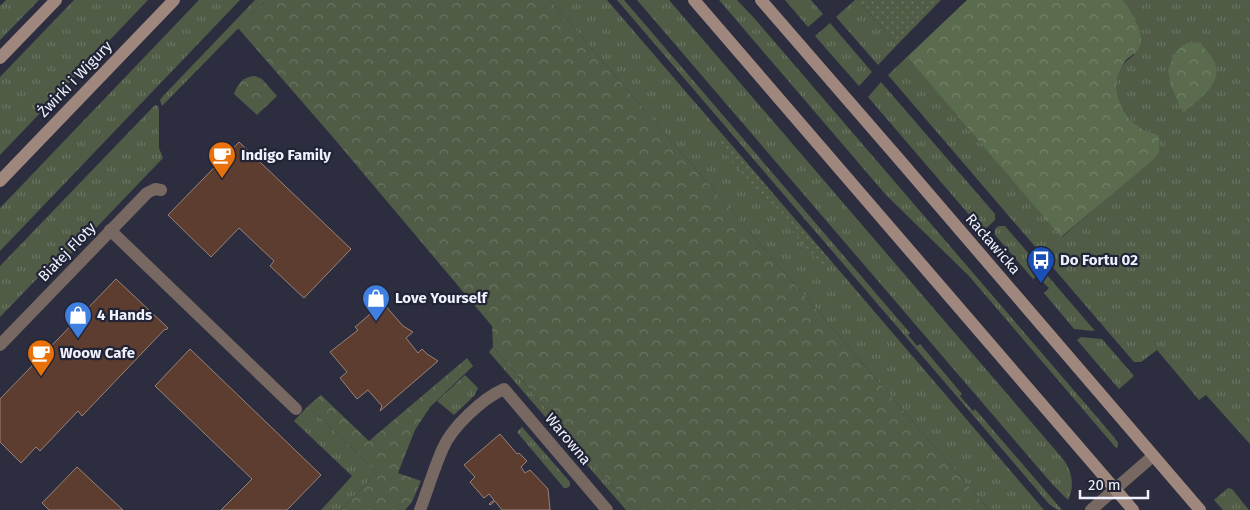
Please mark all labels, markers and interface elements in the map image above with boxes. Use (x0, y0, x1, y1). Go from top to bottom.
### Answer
street label: Żwirki i Wigury (34, 37, 116, 121)
cafe icon: Indigo Family (207, 140, 237, 179)
place label: Indigo Family (241, 146, 331, 164)
street label: Racławicka (962, 210, 1024, 278)
street label: Białej Floty (34, 218, 100, 285)
bus stop icon: Do Fortu 02 (1026, 245, 1056, 284)
place label: Do Fortu 02 (1060, 251, 1138, 269)
shop icon: Love Yourself (361, 283, 391, 322)
place label: Love Yourself (395, 289, 488, 307)
shop icon: 4 Hands (63, 300, 93, 339)
place label: 4 Hands (97, 306, 152, 324)
cafe icon: Woow Cafe (26, 338, 56, 377)
place label: Woow Cafe (60, 344, 135, 362)
street label: Warowna (541, 410, 595, 468)
scale bar (1080, 468, 1148, 500)
text: 20 m (1088, 476, 1121, 494)

